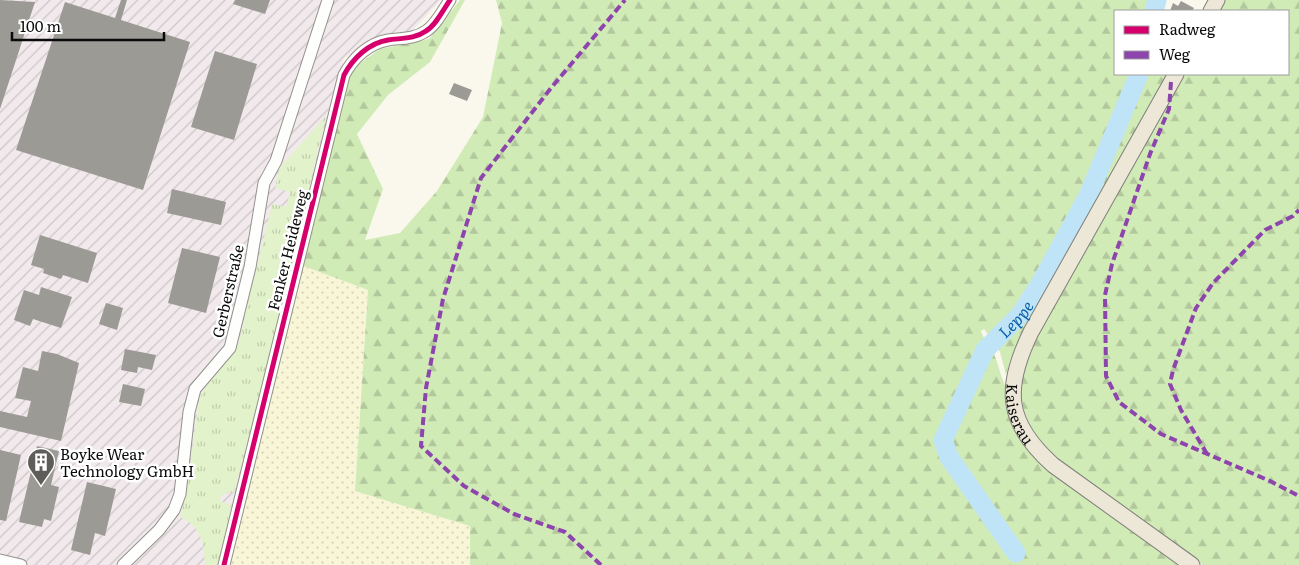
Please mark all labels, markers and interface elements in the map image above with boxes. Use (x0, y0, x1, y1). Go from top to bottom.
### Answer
scale bar (12, 10, 165, 42)
legend (1114, 10, 1289, 75)
text: 100 m (20, 14, 61, 37)
text: Radweg (1159, 17, 1216, 40)
text: Weg (1159, 42, 1191, 65)
street label: Fenker Heideweg (261, 187, 313, 313)
street label: Gerberstraße (205, 242, 249, 340)
water label: Leppe (992, 295, 1039, 343)
street label: Kaiserau (1001, 383, 1041, 449)
place label: Boyke Wear Technology GmbH (60, 442, 194, 482)
building icon: Boyke Wear Technology GmbH (26, 447, 56, 486)

